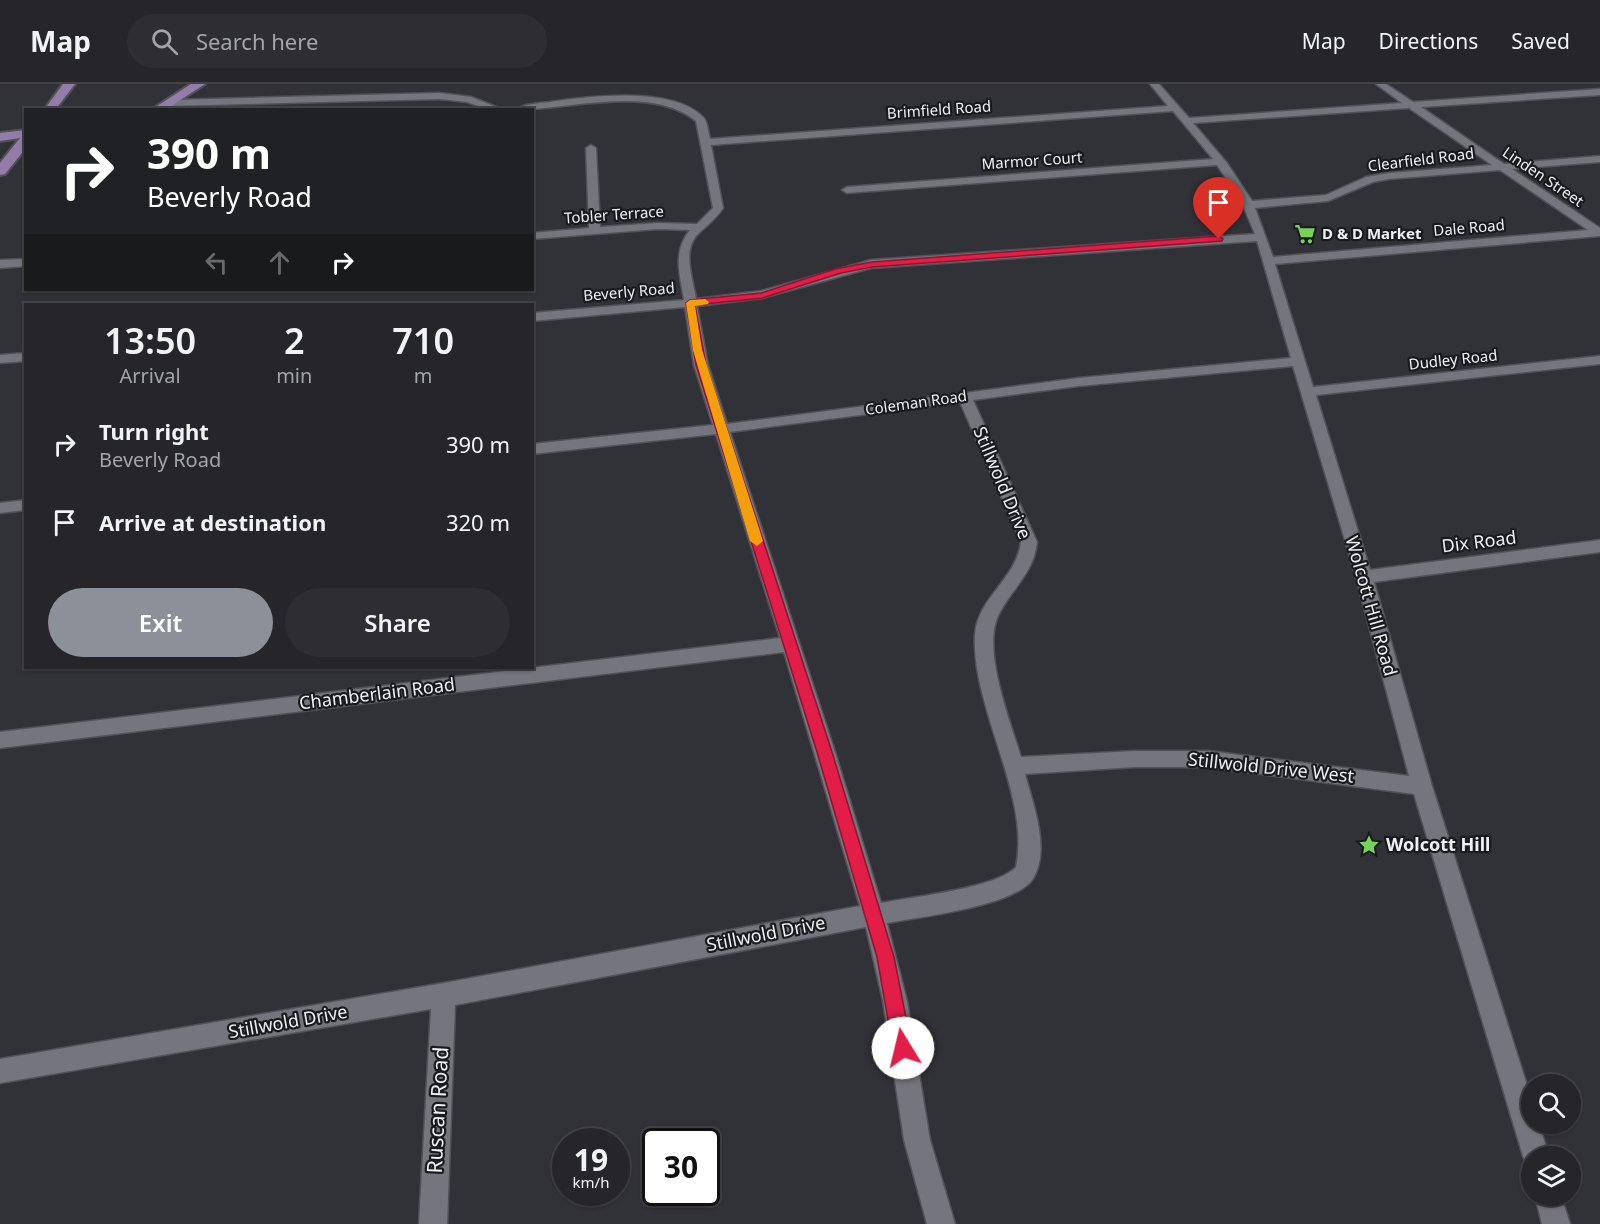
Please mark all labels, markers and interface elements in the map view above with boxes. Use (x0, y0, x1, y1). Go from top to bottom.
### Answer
search box (127, 14, 547, 68)
text: Map (30, 22, 91, 60)
icon: search (148, 25, 181, 58)
text: Search here (196, 26, 318, 56)
text: Map (1302, 27, 1346, 55)
text: Directions (1379, 27, 1478, 55)
text: Saved (1511, 27, 1570, 55)
street label: Brimfield Road (886, 95, 992, 123)
text: 390 m (147, 124, 271, 181)
icon: right (48, 132, 126, 210)
street label: Linden Street (1499, 142, 1588, 211)
street label: Clearfield Road (1367, 143, 1475, 175)
street label: Marmor Court (981, 146, 1084, 173)
pin (1193, 177, 1244, 239)
text: Beverly Road (147, 178, 312, 215)
icon: arrive (1202, 186, 1235, 219)
street label: Tobler Terrace (563, 201, 664, 227)
street label: Dale Road (1432, 214, 1505, 240)
supermarket icon: D & D Market (1293, 222, 1317, 246)
place label: D & D Market (1322, 223, 1422, 243)
icon: left (200, 246, 233, 279)
icon: ahead (263, 246, 296, 279)
icon: right (326, 246, 359, 279)
street label: Beverly Road (582, 277, 675, 305)
text: 13:50 (104, 316, 196, 365)
text: 2 (284, 316, 305, 365)
text: 710 (392, 316, 454, 365)
street label: Dudley Road (1408, 344, 1498, 374)
text: Arrival (120, 362, 181, 389)
text: min (276, 362, 312, 389)
text: m (414, 362, 433, 389)
street label: Coleman Road (864, 385, 968, 419)
text: Turn right (99, 416, 209, 446)
street label: Stillwold Drive (968, 423, 1037, 543)
icon: right (48, 428, 81, 461)
text: 390 m (446, 429, 510, 459)
text: Beverly Road (99, 446, 221, 473)
icon: arrive (48, 506, 81, 539)
text: Arrive at destination (99, 507, 326, 537)
text: 320 m (446, 507, 510, 537)
street label: Dix Road (1440, 525, 1518, 558)
street label: Wolcott Hill Road (1341, 533, 1403, 678)
button: Exit (48, 588, 273, 657)
button: Share (285, 588, 510, 657)
street label: Chamberlain Road (298, 672, 456, 714)
street label: Stillwold Drive West (1187, 746, 1356, 788)
place label: Wolcott Hill (1386, 832, 1490, 856)
place icon: Wolcott Hill (1357, 833, 1381, 857)
street label: Stillwold Drive (704, 910, 827, 956)
street label: Stillwold Drive (227, 999, 349, 1043)
position arrow (871, 1016, 935, 1080)
street label: Ruscan Road (420, 1046, 454, 1174)
map controls (1521, 1074, 1581, 1206)
button: search (1521, 1074, 1581, 1134)
speed limit sign: 30 (642, 1128, 720, 1206)
text: 19 (574, 1139, 608, 1180)
button: layers (1521, 1146, 1581, 1206)
text: km/h (573, 1172, 609, 1192)

